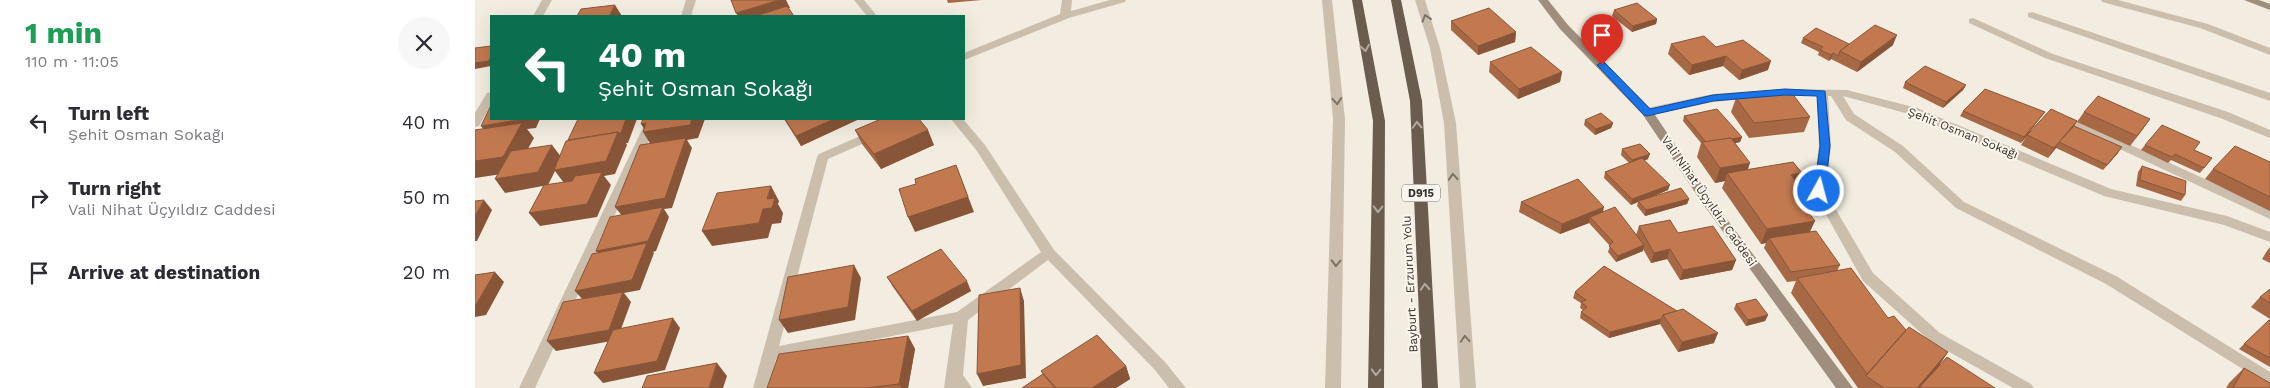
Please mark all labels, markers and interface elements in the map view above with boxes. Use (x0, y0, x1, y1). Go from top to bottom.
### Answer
one-way arrow (1421, 14, 1431, 22)
pin (1581, 14, 1623, 65)
text: 1 min (25, 15, 102, 50)
button: close (398, 17, 450, 69)
icon: arrive (1588, 21, 1616, 49)
text: 40 m (598, 34, 686, 76)
icon: left (515, 35, 580, 100)
one-way arrow (1360, 44, 1370, 52)
text: 110 m · 11:05 (25, 52, 119, 71)
text: Şehit Osman Sokağı (598, 76, 813, 101)
one-way arrow (1332, 97, 1343, 105)
text: Turn left (68, 102, 149, 125)
street label: Şehit Osman Sokağı (1906, 105, 2020, 161)
icon: left (25, 109, 53, 137)
text: 40 m (402, 111, 450, 134)
one-way arrow (1412, 120, 1423, 128)
text: Şehit Osman Sokağı (68, 125, 224, 144)
street label: Vali Nihat Üçyıldız Caddesi (1659, 133, 1759, 269)
position arrow (1792, 164, 1844, 216)
one-way arrow (1448, 173, 1459, 181)
text: Turn right (68, 177, 161, 200)
icon: right (25, 184, 53, 212)
road number: D915 (1402, 184, 1440, 202)
text: 50 m (403, 186, 450, 209)
text: Vali Nihat Üçyıldız Caddesi (68, 200, 275, 219)
one-way arrow (1373, 206, 1383, 214)
street label: Bayburt - Erzurum Yolu (1399, 215, 1421, 353)
icon: arrive (25, 259, 53, 287)
one-way arrow (1330, 259, 1341, 267)
text: Arrive at destination (68, 261, 260, 284)
text: 20 m (403, 261, 450, 284)
one-way arrow (1420, 283, 1430, 290)
one-way arrow (1459, 335, 1470, 343)
one-way arrow (1371, 368, 1381, 376)

